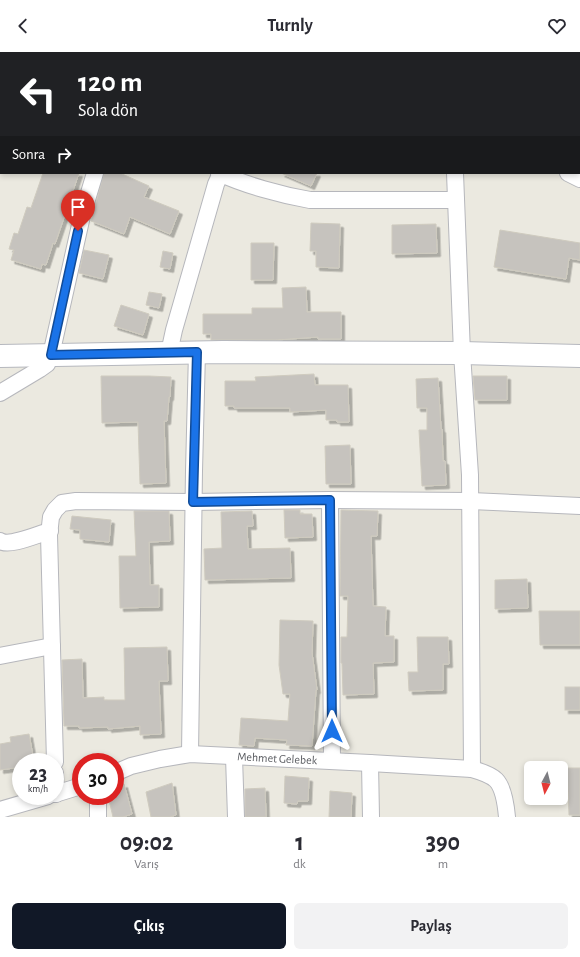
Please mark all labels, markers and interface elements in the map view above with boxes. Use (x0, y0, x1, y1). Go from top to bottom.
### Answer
icon: back (12, 15, 34, 37)
icon: heart (546, 15, 568, 37)
text: Turnly (267, 17, 313, 35)
icon: left (12, 68, 64, 120)
text: 120 m (78, 69, 143, 97)
text: Sola dön (78, 102, 138, 120)
icon: right (53, 144, 75, 166)
text: Sonra (12, 147, 45, 162)
pin (61, 190, 95, 231)
icon: arrive (67, 196, 89, 218)
position arrow (311, 710, 353, 752)
street label: Mehmet Gelebek (237, 750, 318, 766)
speed limit sign: 30 (72, 753, 124, 805)
north arrow (524, 761, 568, 805)
map controls (524, 761, 568, 805)
text: 23 (29, 764, 47, 784)
text: km/h (28, 784, 48, 794)
text: 09:02 (120, 831, 173, 855)
text: 1 (295, 831, 304, 855)
text: 390 (426, 831, 460, 855)
text: Varış (134, 858, 159, 871)
text: dk (293, 858, 306, 871)
text: m (438, 858, 448, 871)
button: Çıkış (12, 903, 286, 949)
button: Paylaş (294, 903, 568, 949)

